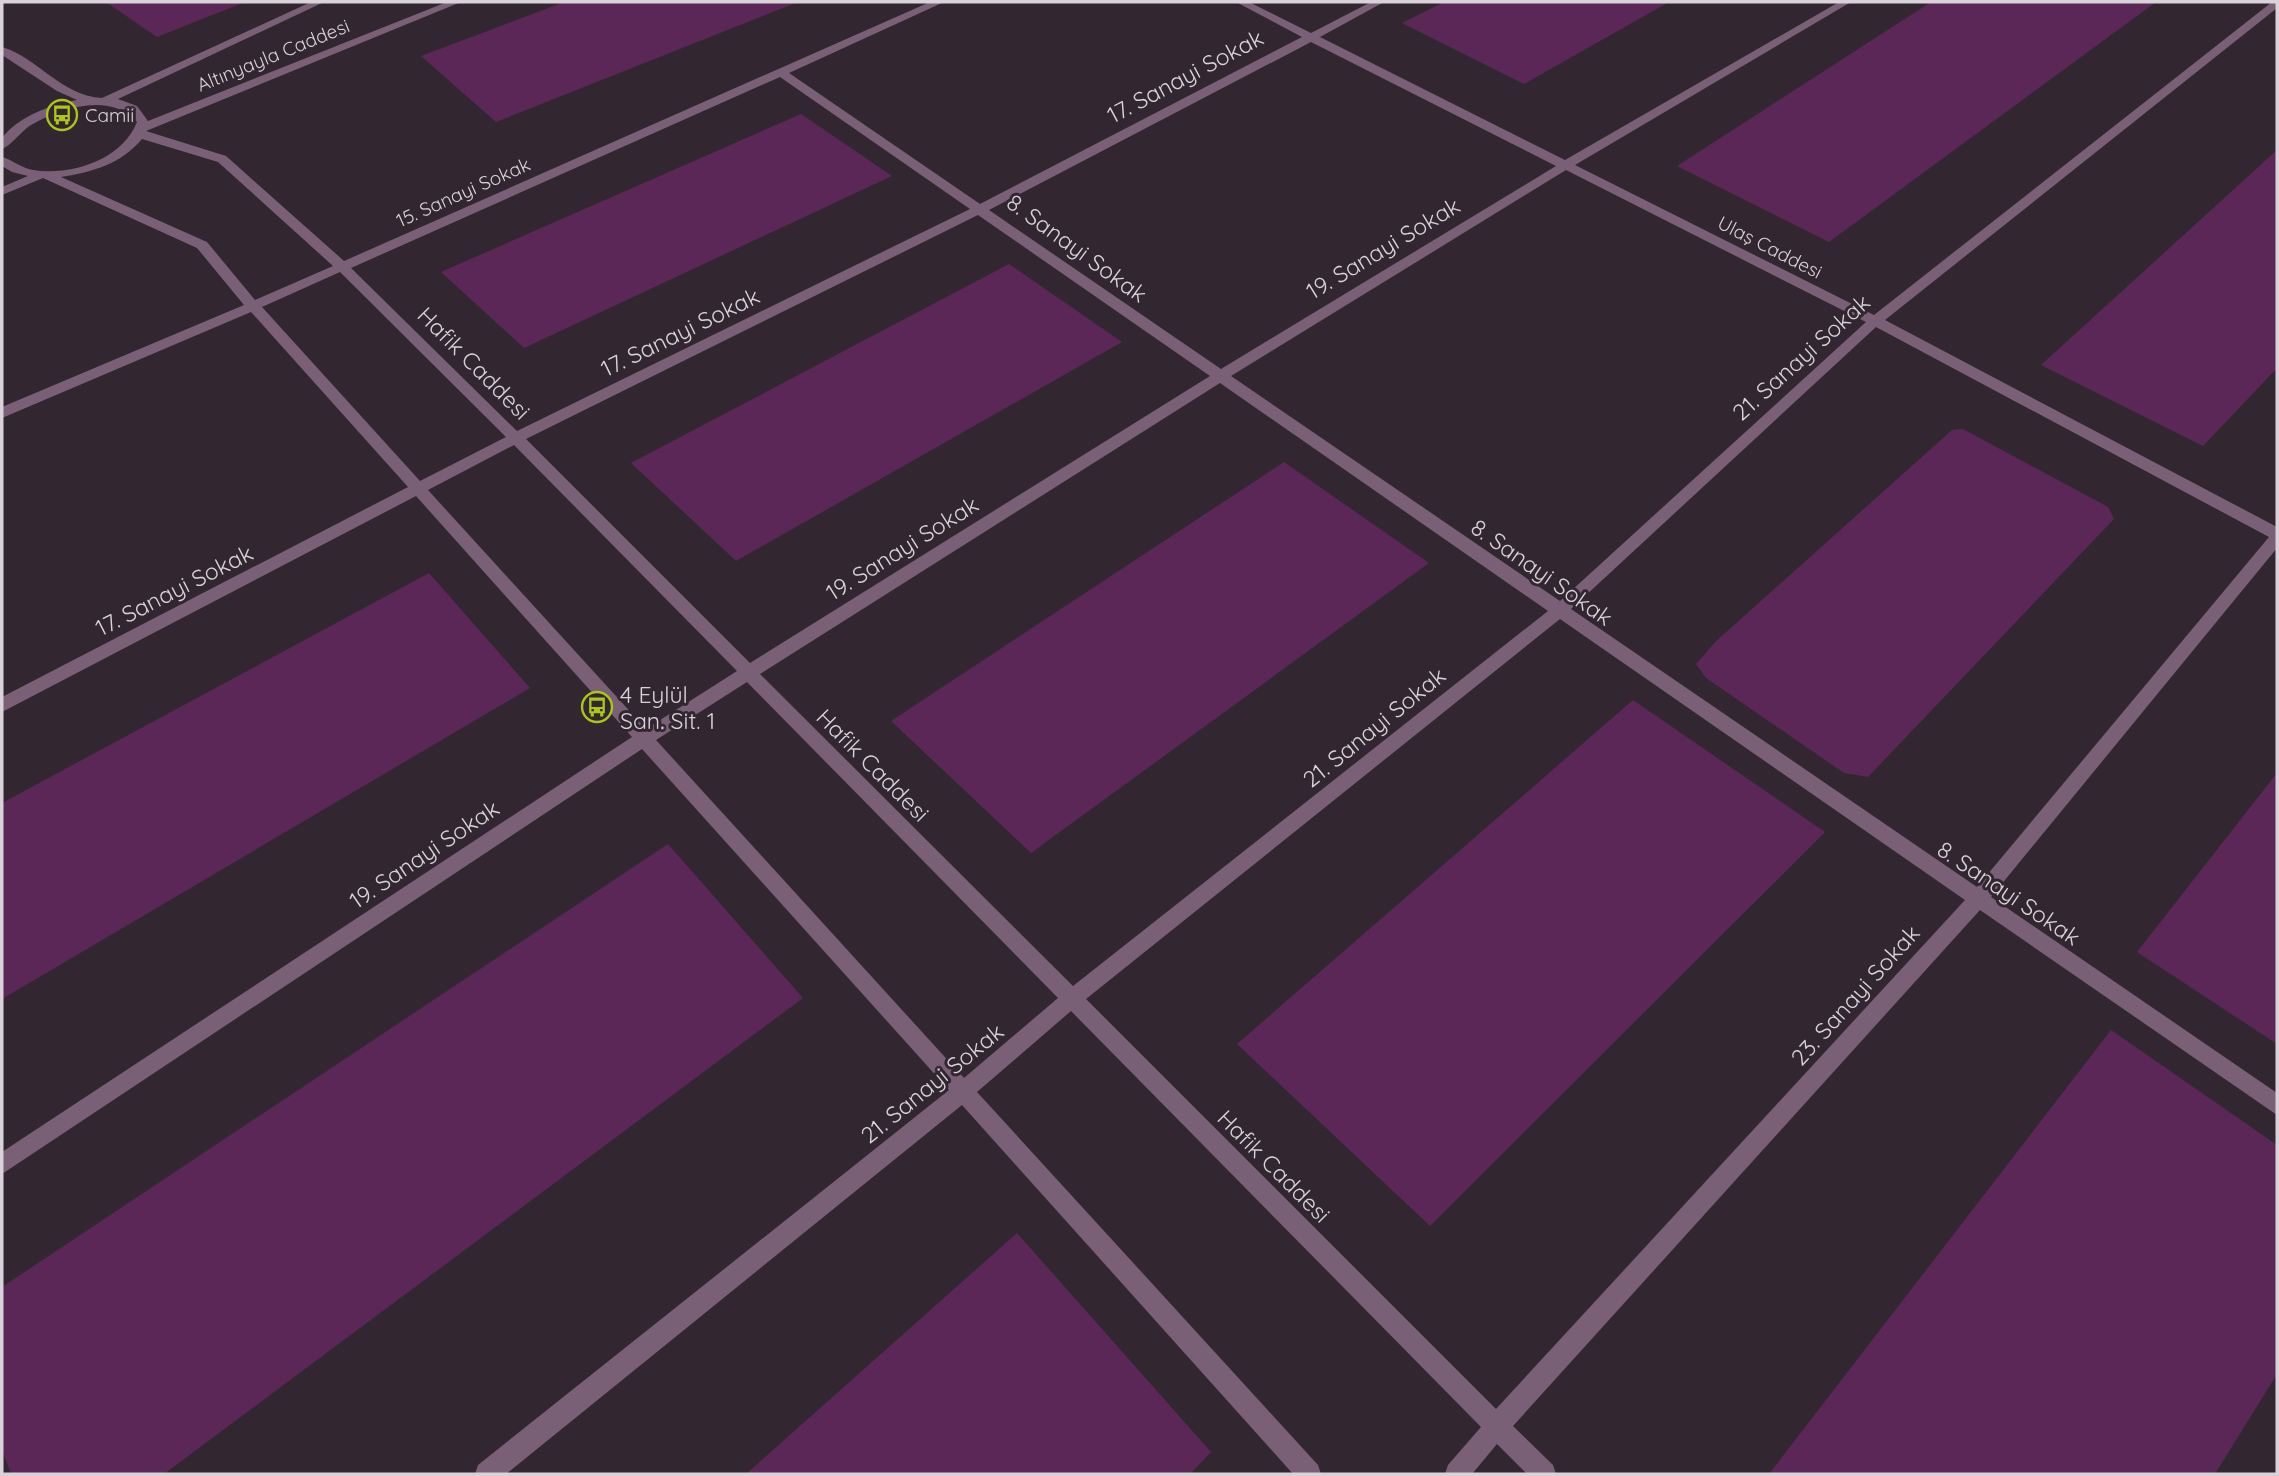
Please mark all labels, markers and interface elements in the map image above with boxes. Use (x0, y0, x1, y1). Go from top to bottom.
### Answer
street label: Altınyayla Caddesi (193, 13, 353, 97)
street label: 17. Sanayi Sokak (1102, 23, 1268, 129)
bus stop icon: Camii (45, 98, 79, 132)
place label: Camii (85, 103, 134, 127)
street label: 15. Sanayi Sokak (392, 152, 534, 232)
street label: 8. Sanayi Sokak (1001, 187, 1153, 309)
street label: 19. Sanayi Sokak (1301, 191, 1465, 305)
street label: Ulaş Caddesi (1714, 210, 1826, 284)
street label: 17. Sanayi Sokak (596, 281, 764, 383)
street label: 21. Sanayi Sokak (1726, 288, 1876, 426)
street label: Hafik Caddesi (411, 300, 537, 426)
street label: 19. Sanayi Sokak (820, 489, 984, 607)
street label: 8. Sanayi Sokak (1465, 512, 1619, 632)
street label: 17. Sanayi Sokak (90, 538, 258, 642)
street label: 21. Sanayi Sokak (1297, 661, 1451, 793)
place label: 4 Eylül San. Sit. 1 (620, 680, 715, 735)
bus stop icon: 4 Eylül San. Sit. 1 (580, 690, 614, 724)
street label: Hafik Caddesi (810, 702, 936, 828)
street label: 19. Sanayi Sokak (344, 793, 504, 915)
street label: 8. Sanayi Sokak (1932, 834, 2086, 952)
street label: 23. Sanayi Sokak (1784, 919, 1926, 1071)
street label: 21. Sanayi Sokak (855, 1017, 1009, 1149)
street label: Hafik Caddesi (1211, 1103, 1337, 1229)

